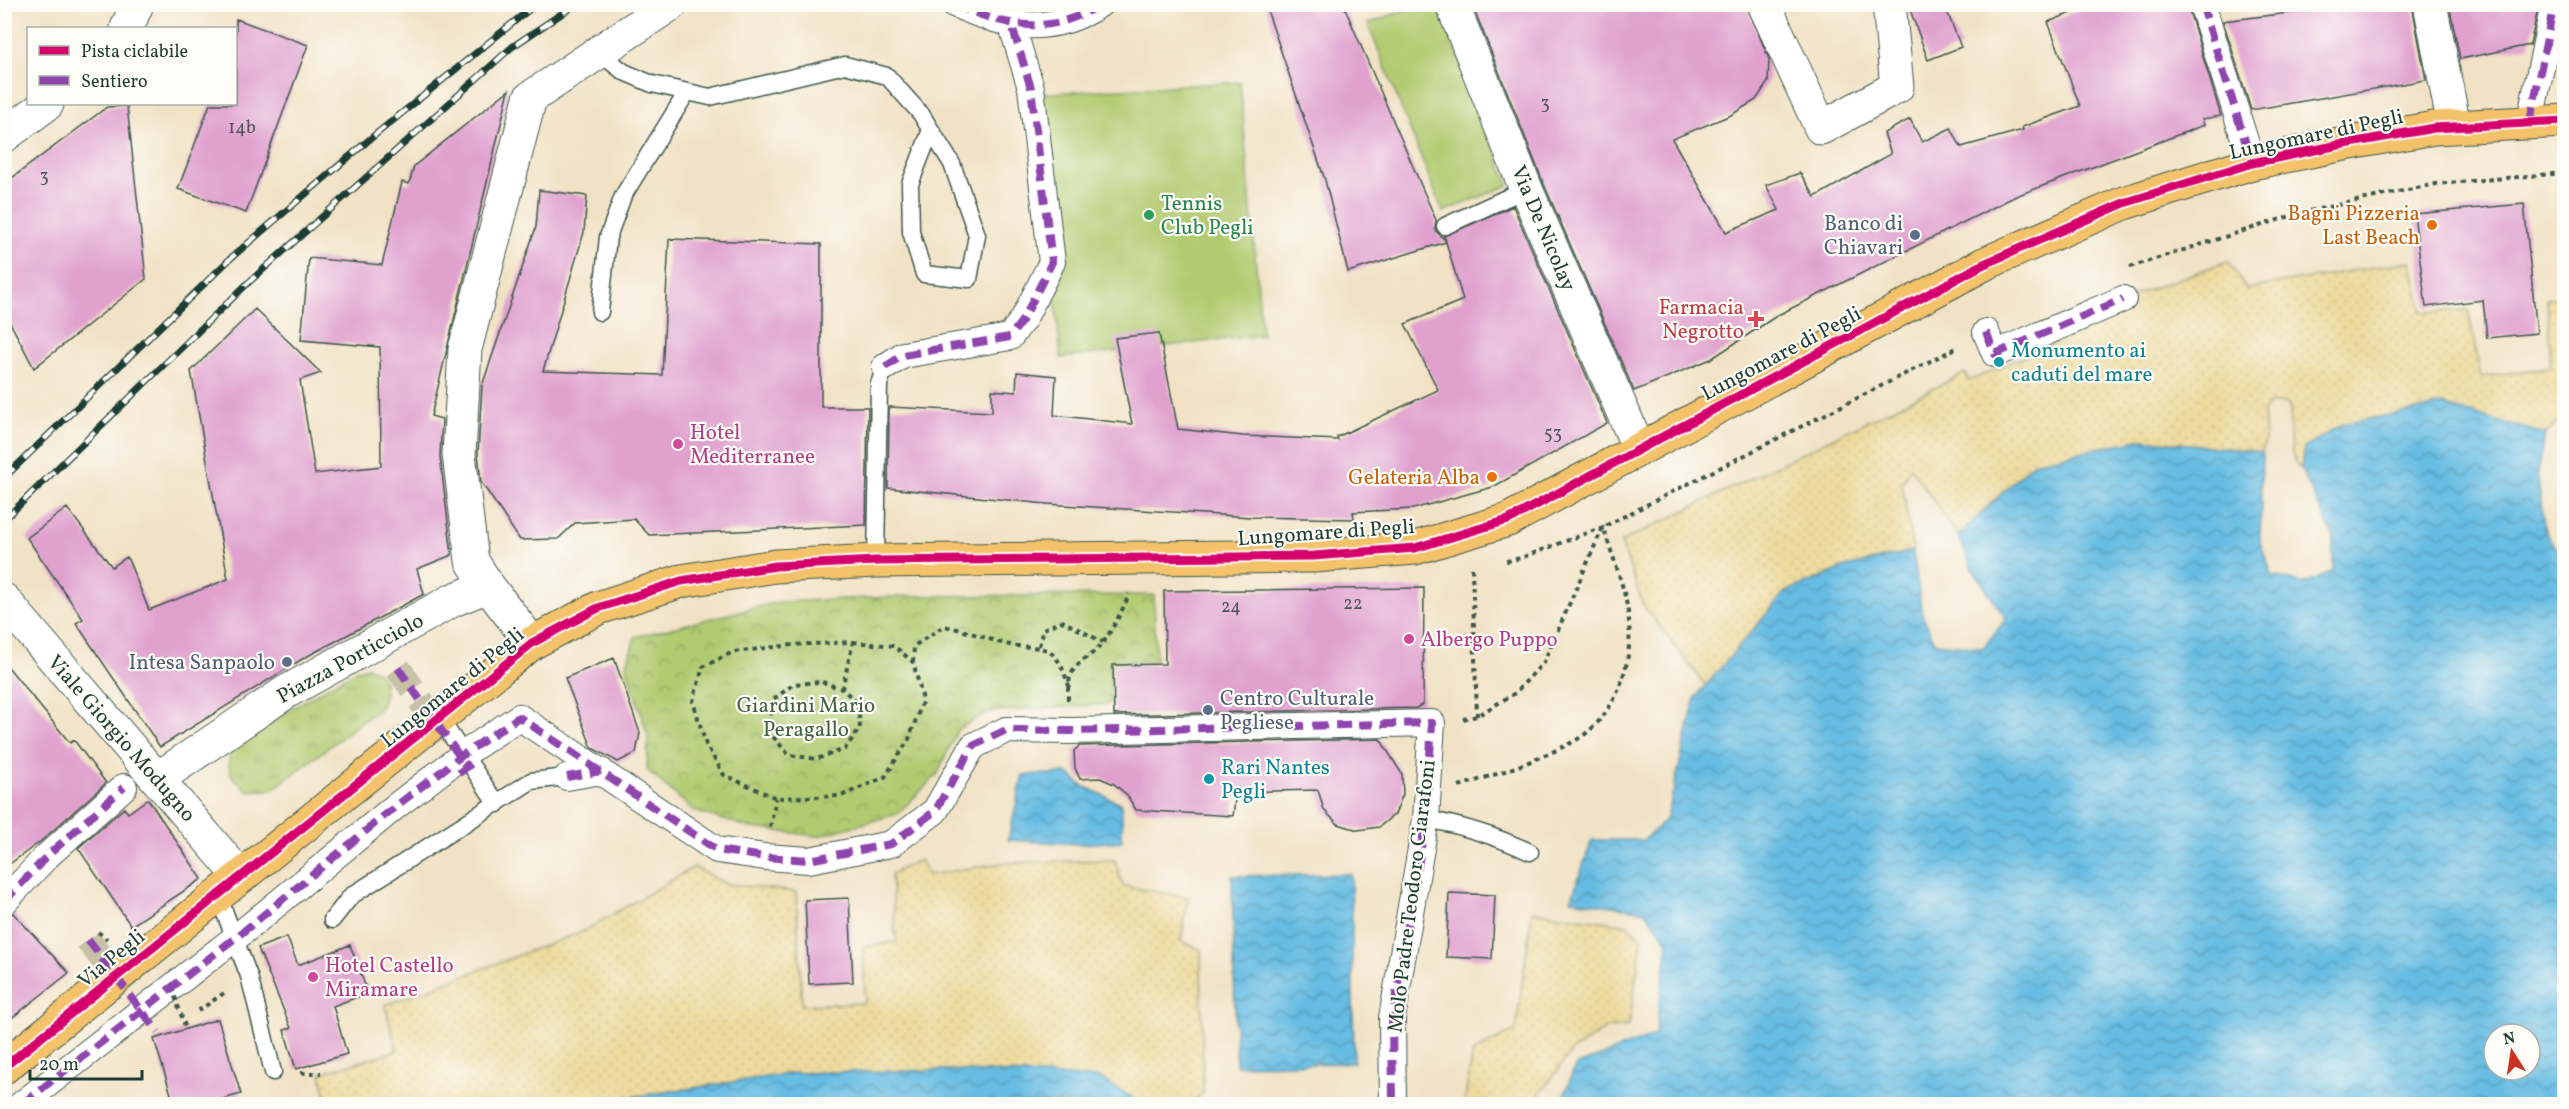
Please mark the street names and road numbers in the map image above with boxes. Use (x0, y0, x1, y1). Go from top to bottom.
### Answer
street label: Lungomare di Pegli (2226, 103, 2406, 168)
street label: Via De Nicolay (1503, 161, 1582, 296)
street label: Lungomare di Pegli (1697, 300, 1867, 409)
street label: Lungomare di Pegli (1237, 513, 1416, 554)
street label: Piazza Porticciolo (272, 607, 429, 712)
street label: Lungomare di Pegli (375, 621, 531, 755)
street label: Viale Giorgio Modugno (40, 649, 202, 829)
street label: Molo Padre Teodoro Ciarafoni (1381, 758, 1444, 1034)
street label: Via Pegli (72, 923, 152, 995)

